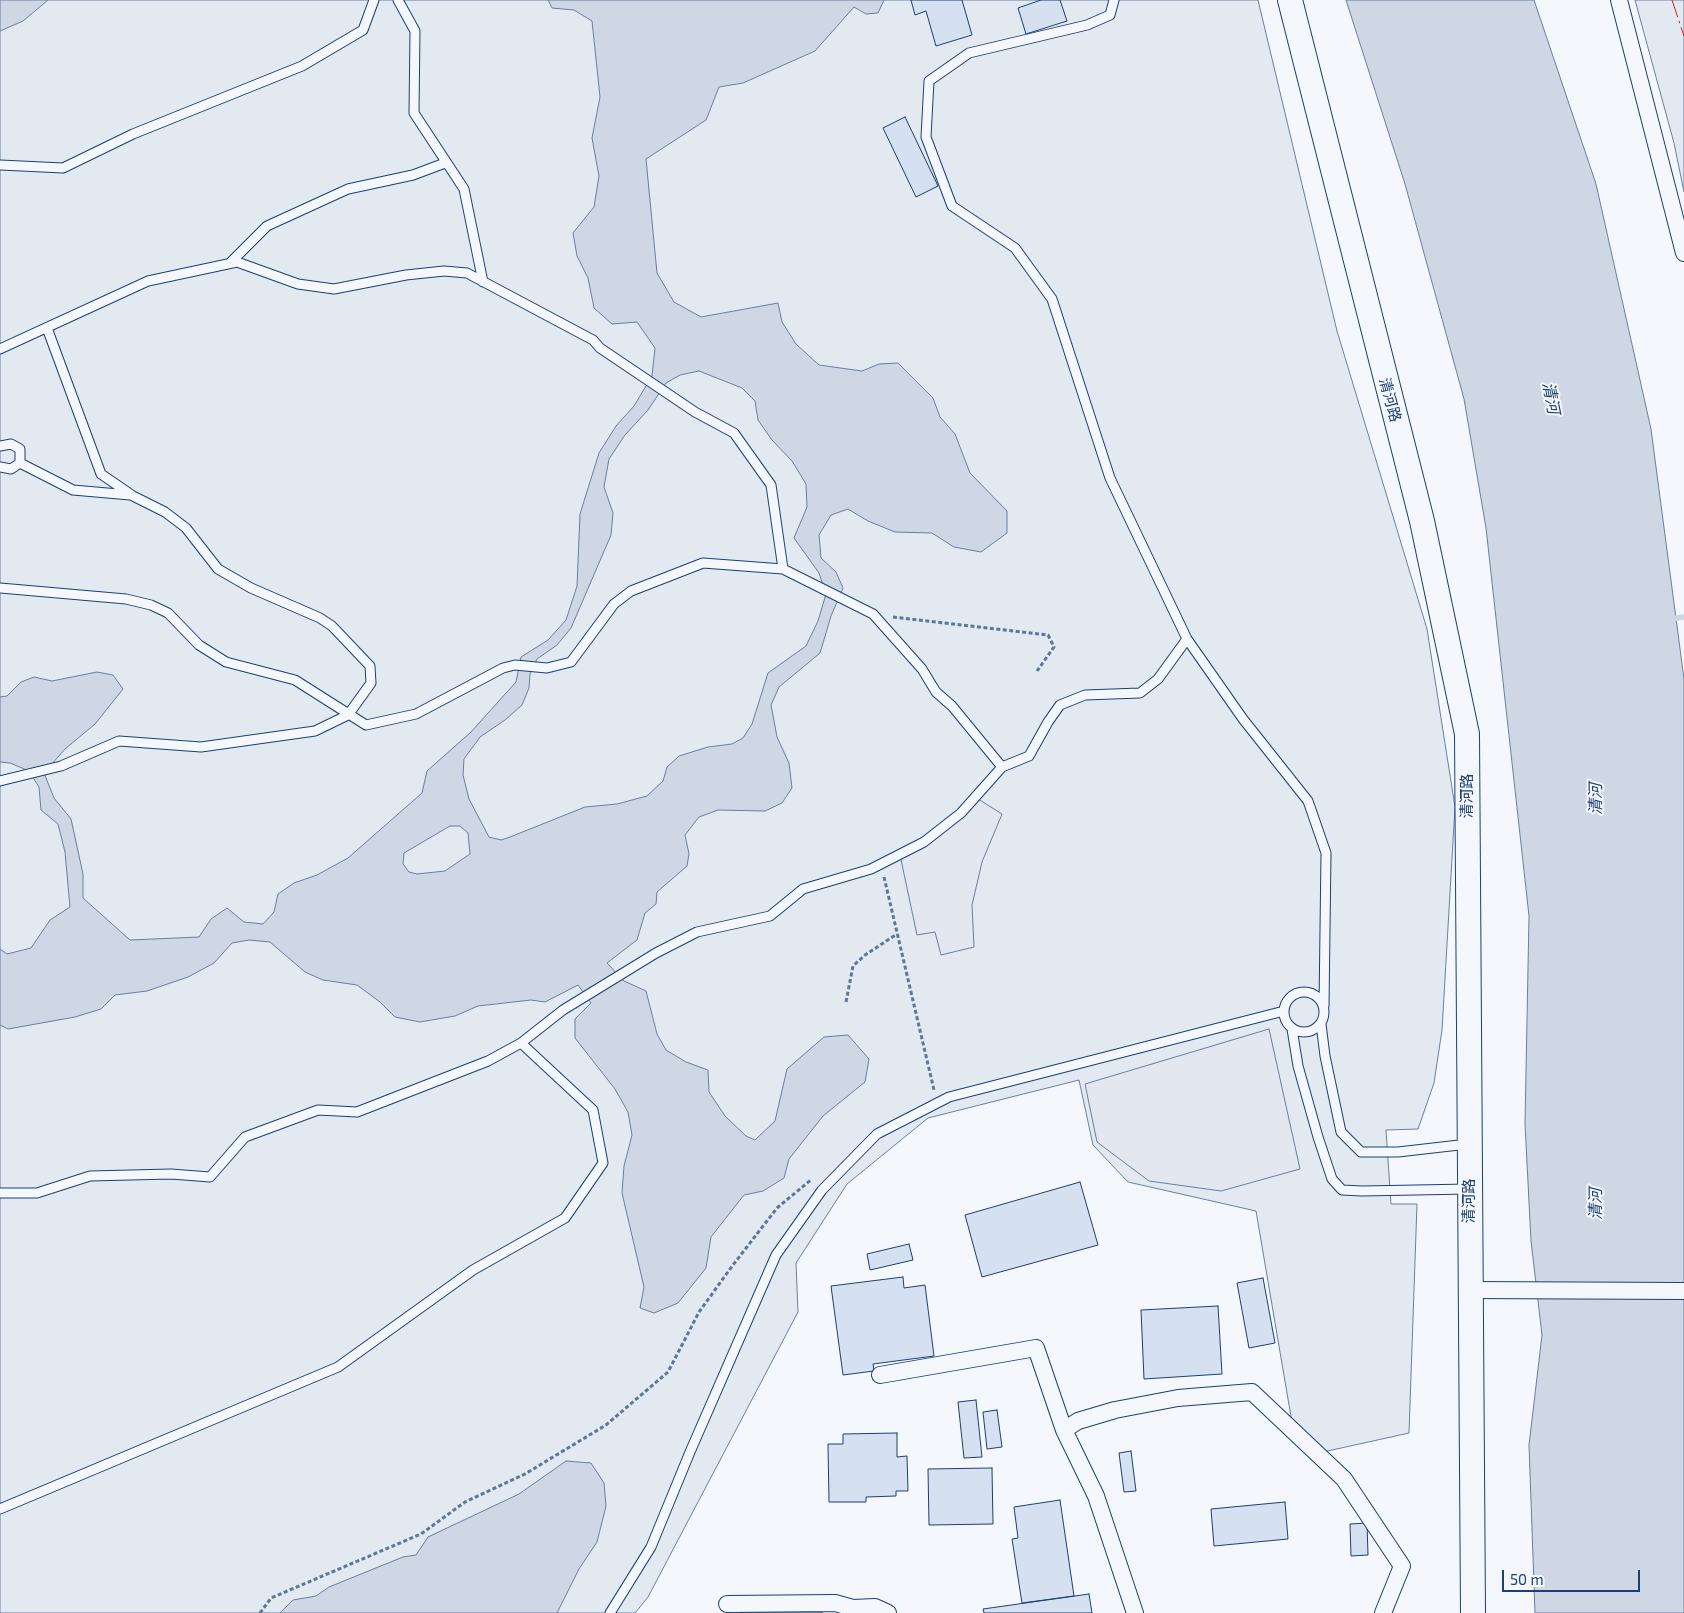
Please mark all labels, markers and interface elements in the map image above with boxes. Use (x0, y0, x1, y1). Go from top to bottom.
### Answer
street label: 清河路 (1375, 376, 1405, 424)
water label: 清河 (1539, 380, 1563, 416)
street label: 清河路 (1458, 774, 1476, 818)
water label: 清河 (1586, 783, 1606, 815)
street label: 清河路 (1460, 1179, 1478, 1223)
water label: 清河 (1586, 1188, 1606, 1220)
scale bar (1504, 1560, 1642, 1592)
text: 50 m (1510, 1570, 1544, 1588)

